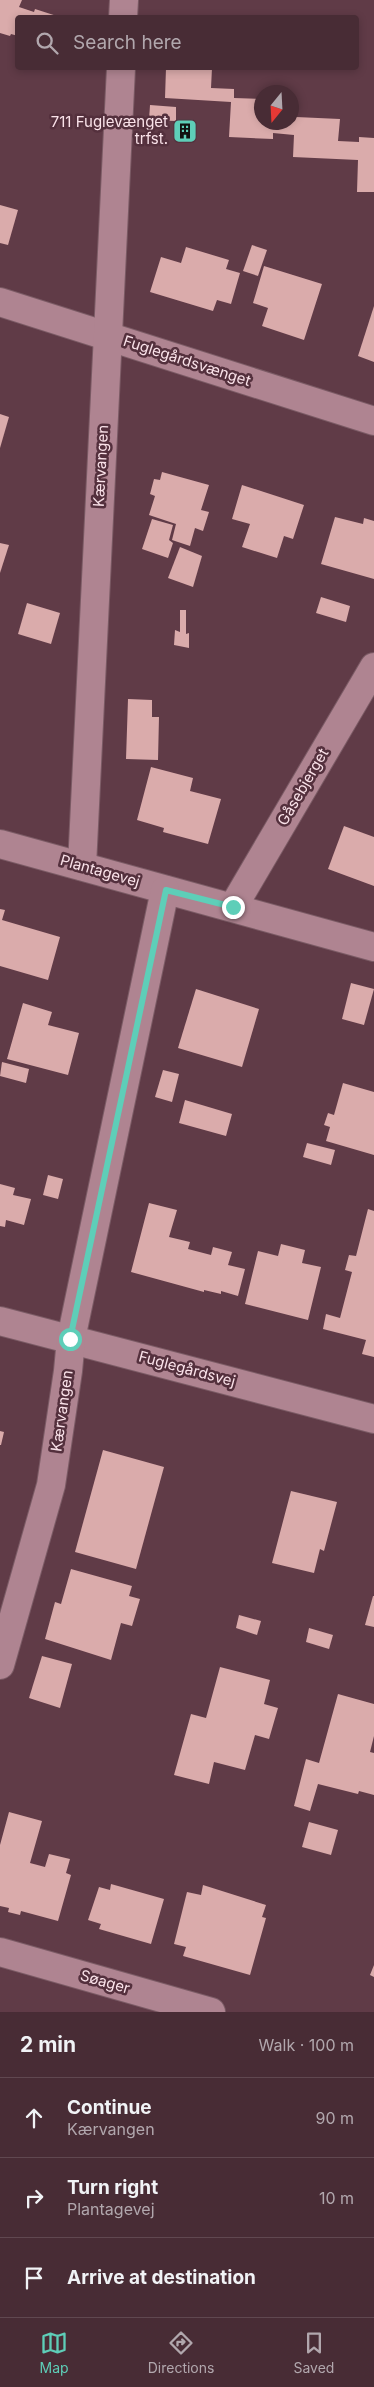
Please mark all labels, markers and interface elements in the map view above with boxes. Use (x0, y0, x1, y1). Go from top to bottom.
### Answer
search box (15, 15, 359, 70)
icon: search (33, 29, 61, 57)
text: Search here (73, 31, 182, 54)
north arrow (254, 85, 299, 130)
place label: 711 Fuglevænget trfst. (51, 112, 168, 148)
building icon: 711 Fuglevænget trfst. (172, 118, 198, 144)
street label: Fuglegårdsvænget (121, 331, 253, 390)
street label: Kærvangen (89, 424, 112, 508)
street label: Gåsebjerget (273, 745, 332, 829)
street label: Plantagevej (58, 850, 142, 891)
route end (222, 896, 245, 919)
route start (59, 1328, 82, 1351)
street label: Fuglegårdsvej (137, 1346, 238, 1391)
street label: Kærvangen (46, 1369, 77, 1453)
street label: Søager (78, 1965, 133, 1998)
text: 2 min (20, 2032, 76, 2057)
text: Walk · 100 m (259, 2035, 354, 2055)
text: Continue (67, 2096, 152, 2119)
icon: ahead (20, 2104, 48, 2132)
text: 90 m (315, 2108, 354, 2128)
text: Kærvangen (67, 2119, 155, 2139)
text: Turn right (67, 2176, 158, 2199)
icon: right (20, 2184, 48, 2212)
text: 10 m (319, 2188, 354, 2208)
text: Plantagevej (67, 2199, 155, 2219)
icon: arrive (20, 2264, 48, 2292)
text: Arrive at destination (67, 2266, 256, 2289)
tab: Map (40, 2329, 69, 2376)
tab: Directions (148, 2329, 214, 2376)
tab: Saved (293, 2329, 334, 2376)

